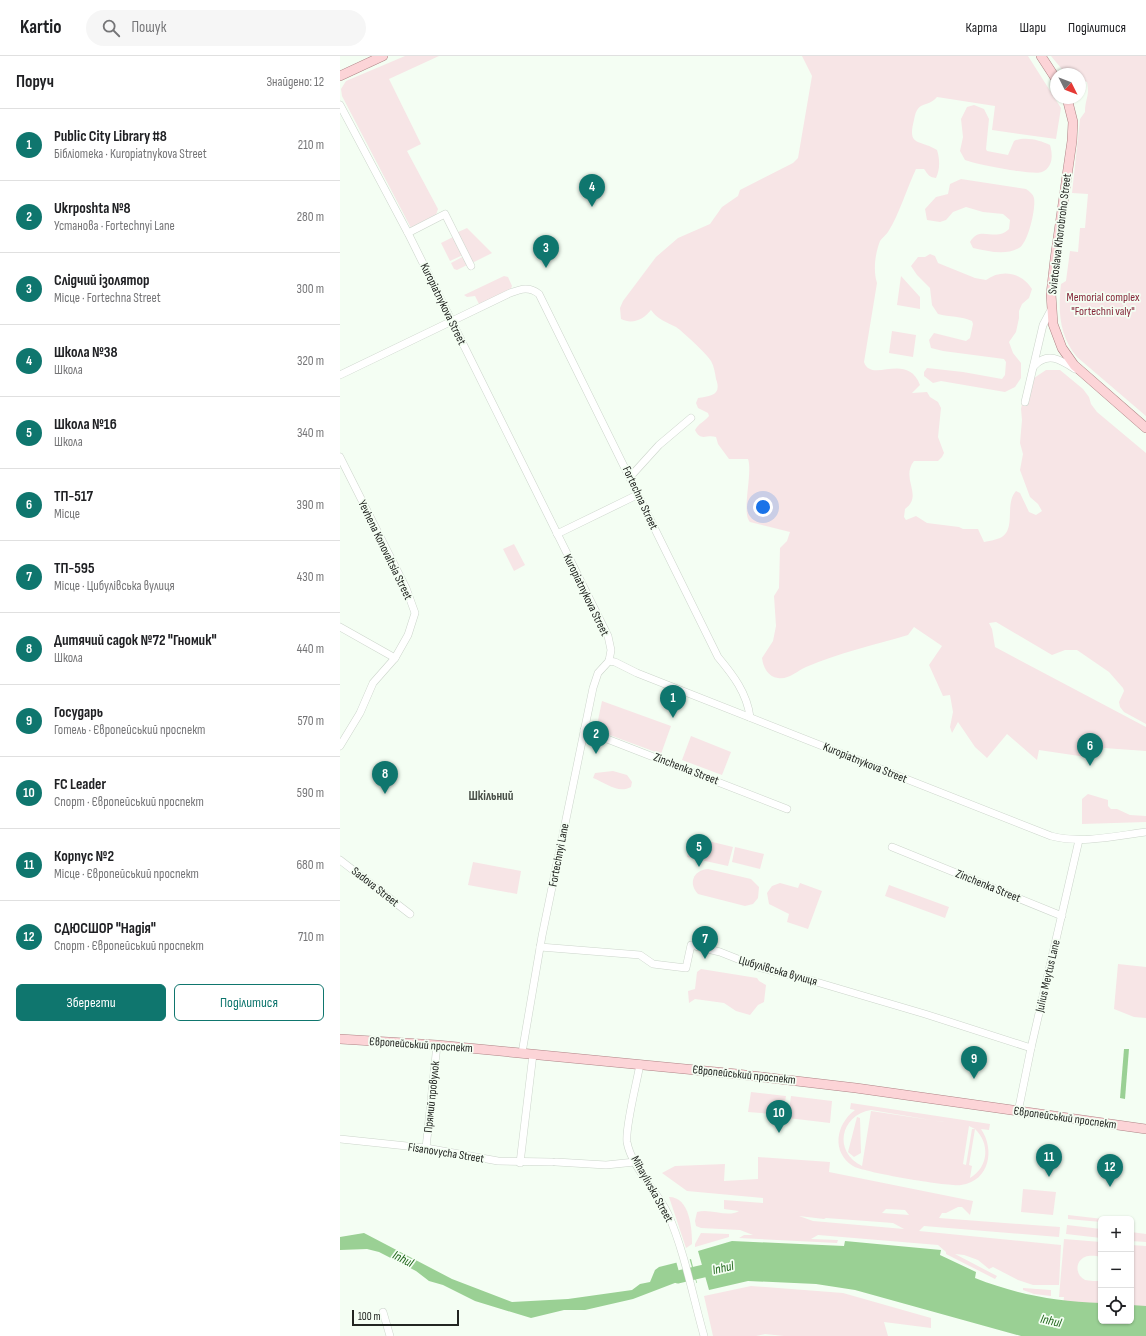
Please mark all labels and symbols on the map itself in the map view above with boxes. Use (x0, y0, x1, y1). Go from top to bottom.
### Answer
north arrow (1050, 68, 1086, 104)
street label: Sviatoslava Khorobroho Street (1045, 172, 1075, 295)
pin: 4 (579, 174, 605, 207)
pin: 3 (533, 235, 559, 268)
street label: Kuropiatnykova Street (417, 261, 469, 348)
park label: Memorial complex "Fortechni valy" (1067, 290, 1140, 319)
street label: Fortechna Street (619, 464, 661, 532)
your location (753, 497, 773, 517)
street label: Yevhena Konovaltsia Street (354, 498, 416, 603)
street label: Kuropiatnykova Street (560, 552, 612, 639)
pin: 1 (660, 685, 686, 718)
pin: 2 (583, 721, 609, 754)
pin: 6 (1077, 733, 1103, 766)
street label: Kuropiatnykova Street (821, 739, 910, 787)
street label: Zinchenka Street (651, 750, 721, 788)
pin: 8 (372, 761, 398, 794)
district label: Шкільний (469, 788, 514, 804)
street label: Fortechnyi Lane (546, 822, 573, 888)
pin: 5 (686, 834, 712, 867)
street label: Sadova Street (348, 864, 402, 910)
street label: Zinchenka Street (953, 866, 1023, 906)
pin: 7 (692, 926, 718, 959)
street label: Julius Meytus Lane (1032, 938, 1064, 1015)
street label: Цибулівська вулиця (737, 953, 819, 989)
street label: Європейський проспект (369, 1034, 473, 1056)
pin: 9 (961, 1046, 987, 1079)
street label: Прямий провулок (421, 1060, 443, 1134)
street label: Європейський проспект (692, 1062, 797, 1088)
pin: 10 (766, 1100, 792, 1133)
street label: Європейський проспект (1013, 1103, 1118, 1133)
street label: Fisanovycha Street (407, 1140, 485, 1166)
pin: 11 (1036, 1144, 1062, 1177)
street label: Mihaylivska Street (628, 1153, 677, 1225)
pin: 12 (1097, 1154, 1123, 1187)
water label: Inhul (390, 1247, 417, 1271)
water label: Inhul (711, 1258, 736, 1278)
scale bar (352, 1308, 459, 1327)
water label: Inhul (1039, 1311, 1064, 1331)

